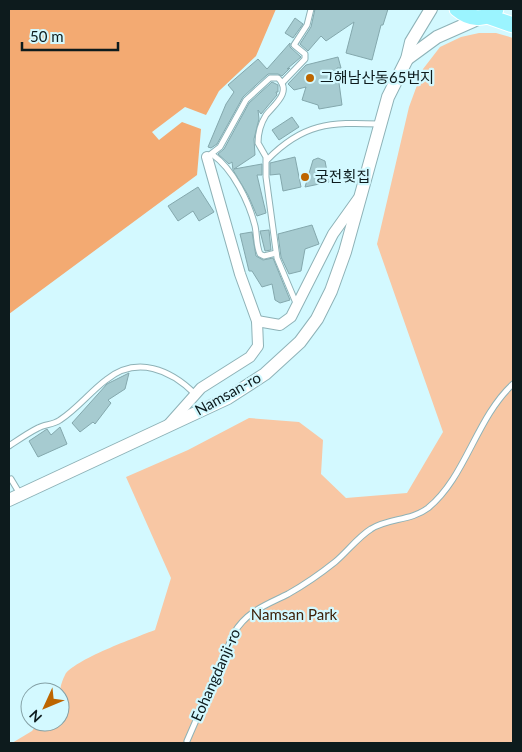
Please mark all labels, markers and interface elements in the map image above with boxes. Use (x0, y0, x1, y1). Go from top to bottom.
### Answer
scale bar (22, 20, 119, 52)
text: 50 m (30, 27, 64, 45)
place label: 그해남산동65번지 (320, 68, 434, 86)
marker: 그해남산동65번지 (304, 72, 316, 84)
place label: 궁전횟집 (315, 167, 370, 185)
marker: 궁전횟집 (299, 171, 311, 183)
street label: Namsan-ro (191, 368, 264, 419)
park label: Namsan Park (251, 605, 338, 623)
street label: Eohangdanji-ro (187, 626, 244, 724)
north arrow (20, 682, 70, 732)
text: N (25, 707, 45, 726)

